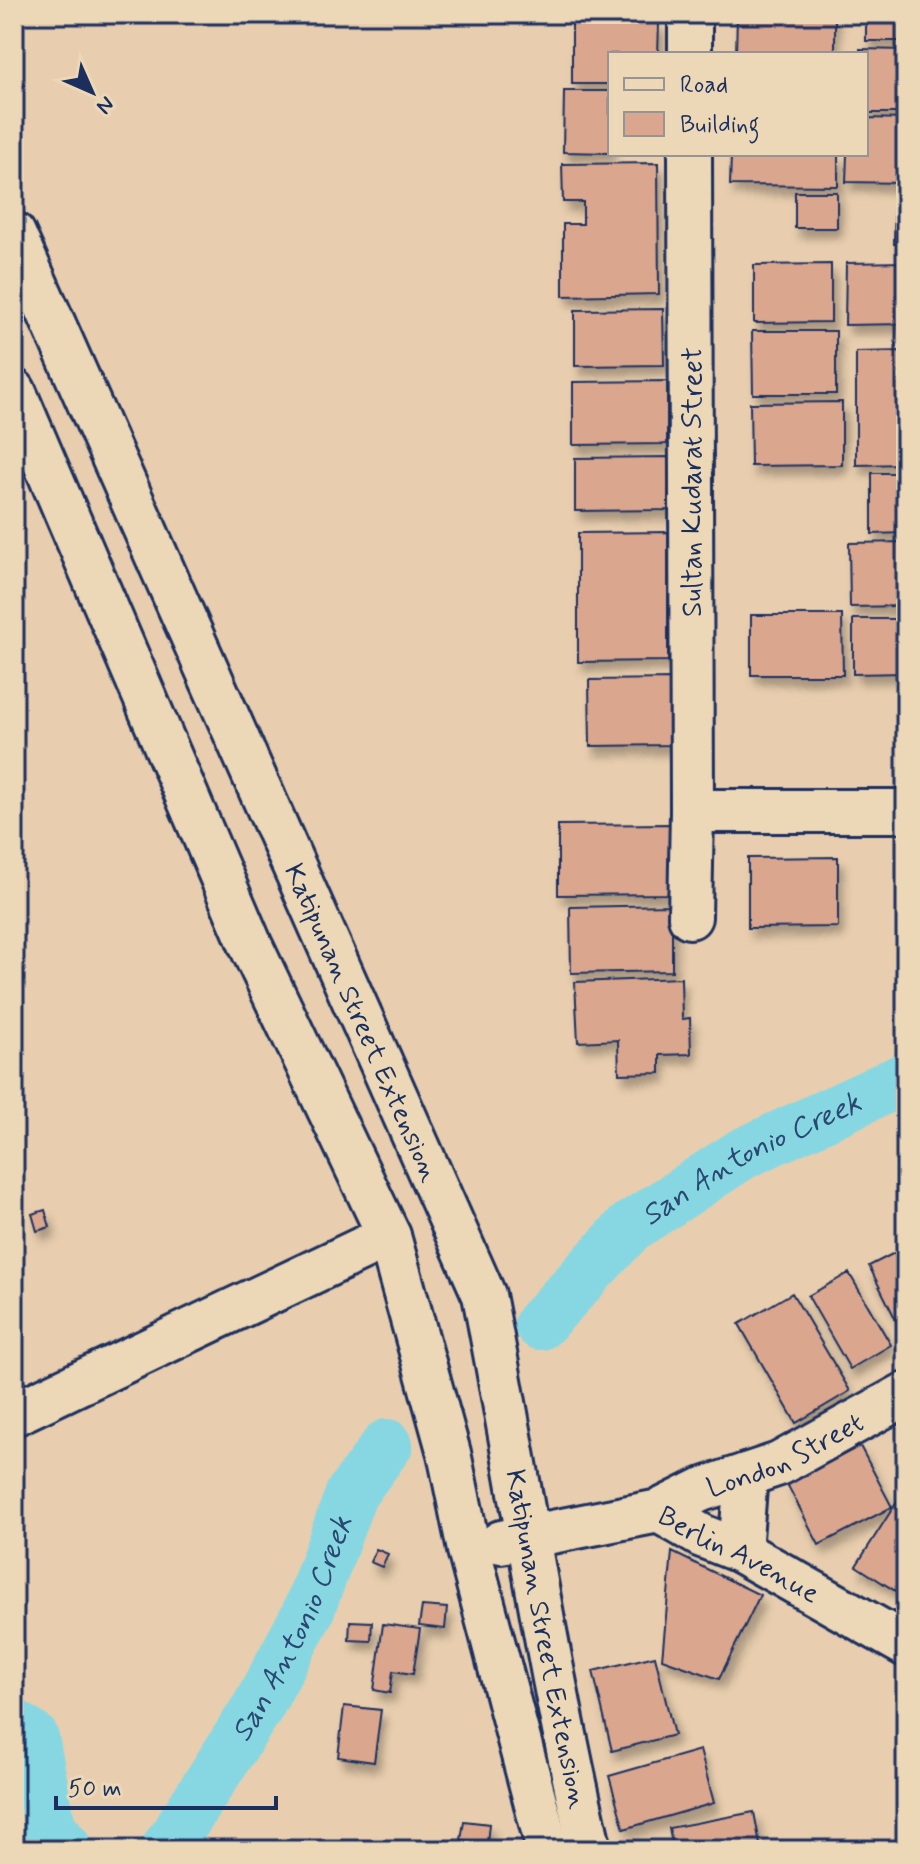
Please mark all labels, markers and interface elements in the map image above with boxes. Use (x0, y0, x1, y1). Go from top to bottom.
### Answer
north arrow (52, 52, 132, 132)
legend (608, 52, 868, 156)
text: Road (680, 70, 728, 101)
text: N (90, 90, 120, 120)
text: Building (680, 110, 760, 144)
street label: Sultan Kudarat Street (675, 347, 712, 617)
street label: Katipunan Street Extension (274, 858, 448, 1188)
water label: San Antonio Creek (634, 1083, 868, 1235)
street label: London Street (702, 1405, 871, 1508)
street label: Katipunan Street Extension (495, 1467, 596, 1812)
street label: Berlin Avenue (650, 1498, 825, 1613)
water label: San Antonio Creek (223, 1510, 363, 1749)
scale bar (56, 1760, 276, 1810)
text: 50 m (68, 1774, 122, 1805)

